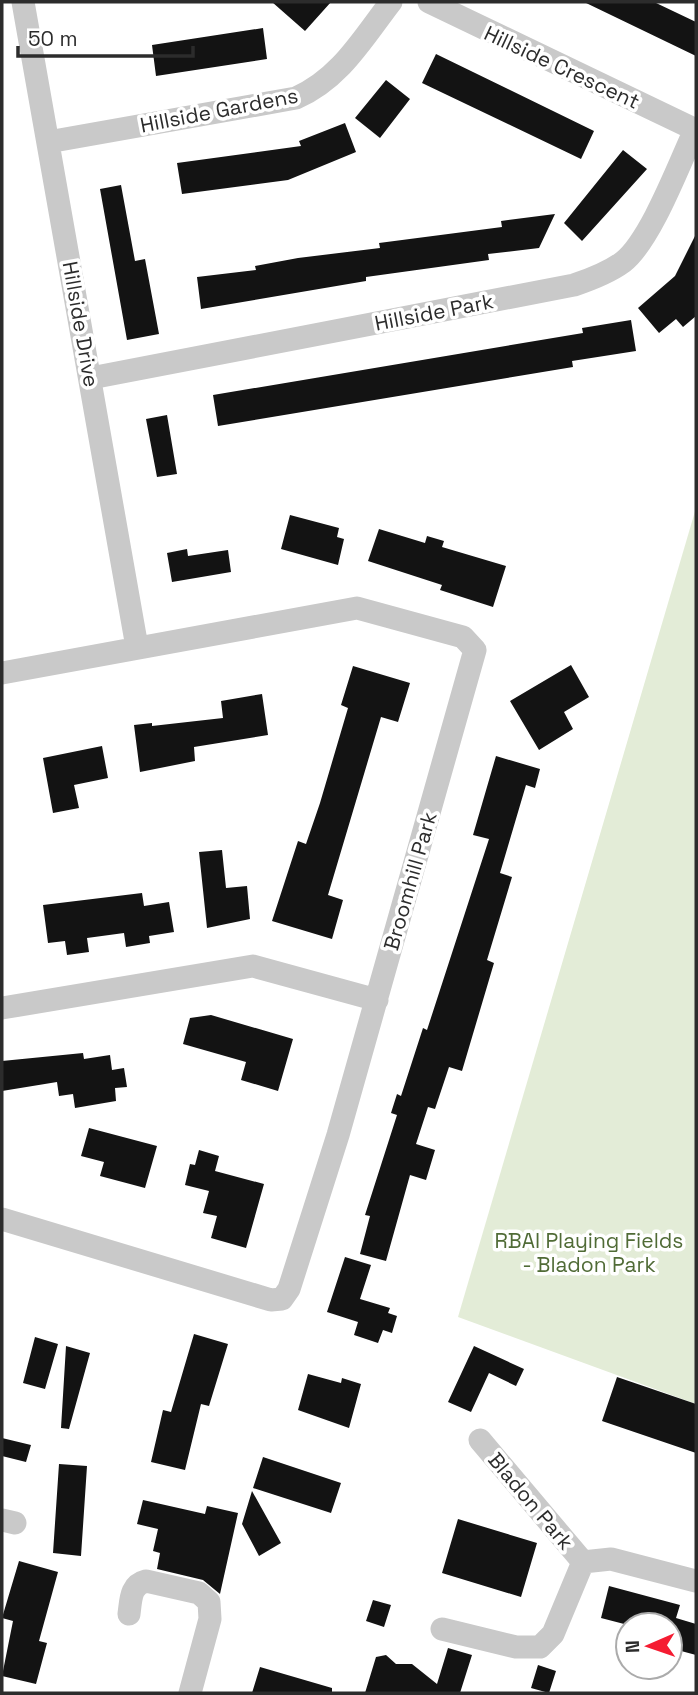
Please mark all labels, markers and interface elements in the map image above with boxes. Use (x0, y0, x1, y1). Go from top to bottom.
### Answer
scale bar (18, 14, 192, 58)
street label: Hillside Crescent (480, 19, 644, 115)
text: 50 m (28, 25, 78, 52)
street label: Hillside Gardens (138, 81, 300, 139)
street label: Hillside Drive (57, 259, 105, 389)
street label: Hillside Park (372, 287, 496, 337)
street label: Broomhill Park (377, 809, 443, 953)
park label: RBAI Playing Fields - Bladon Park (495, 1227, 683, 1278)
street label: Bladon Park (482, 1447, 580, 1555)
north arrow (614, 1611, 684, 1681)
text: N (620, 1640, 645, 1653)

